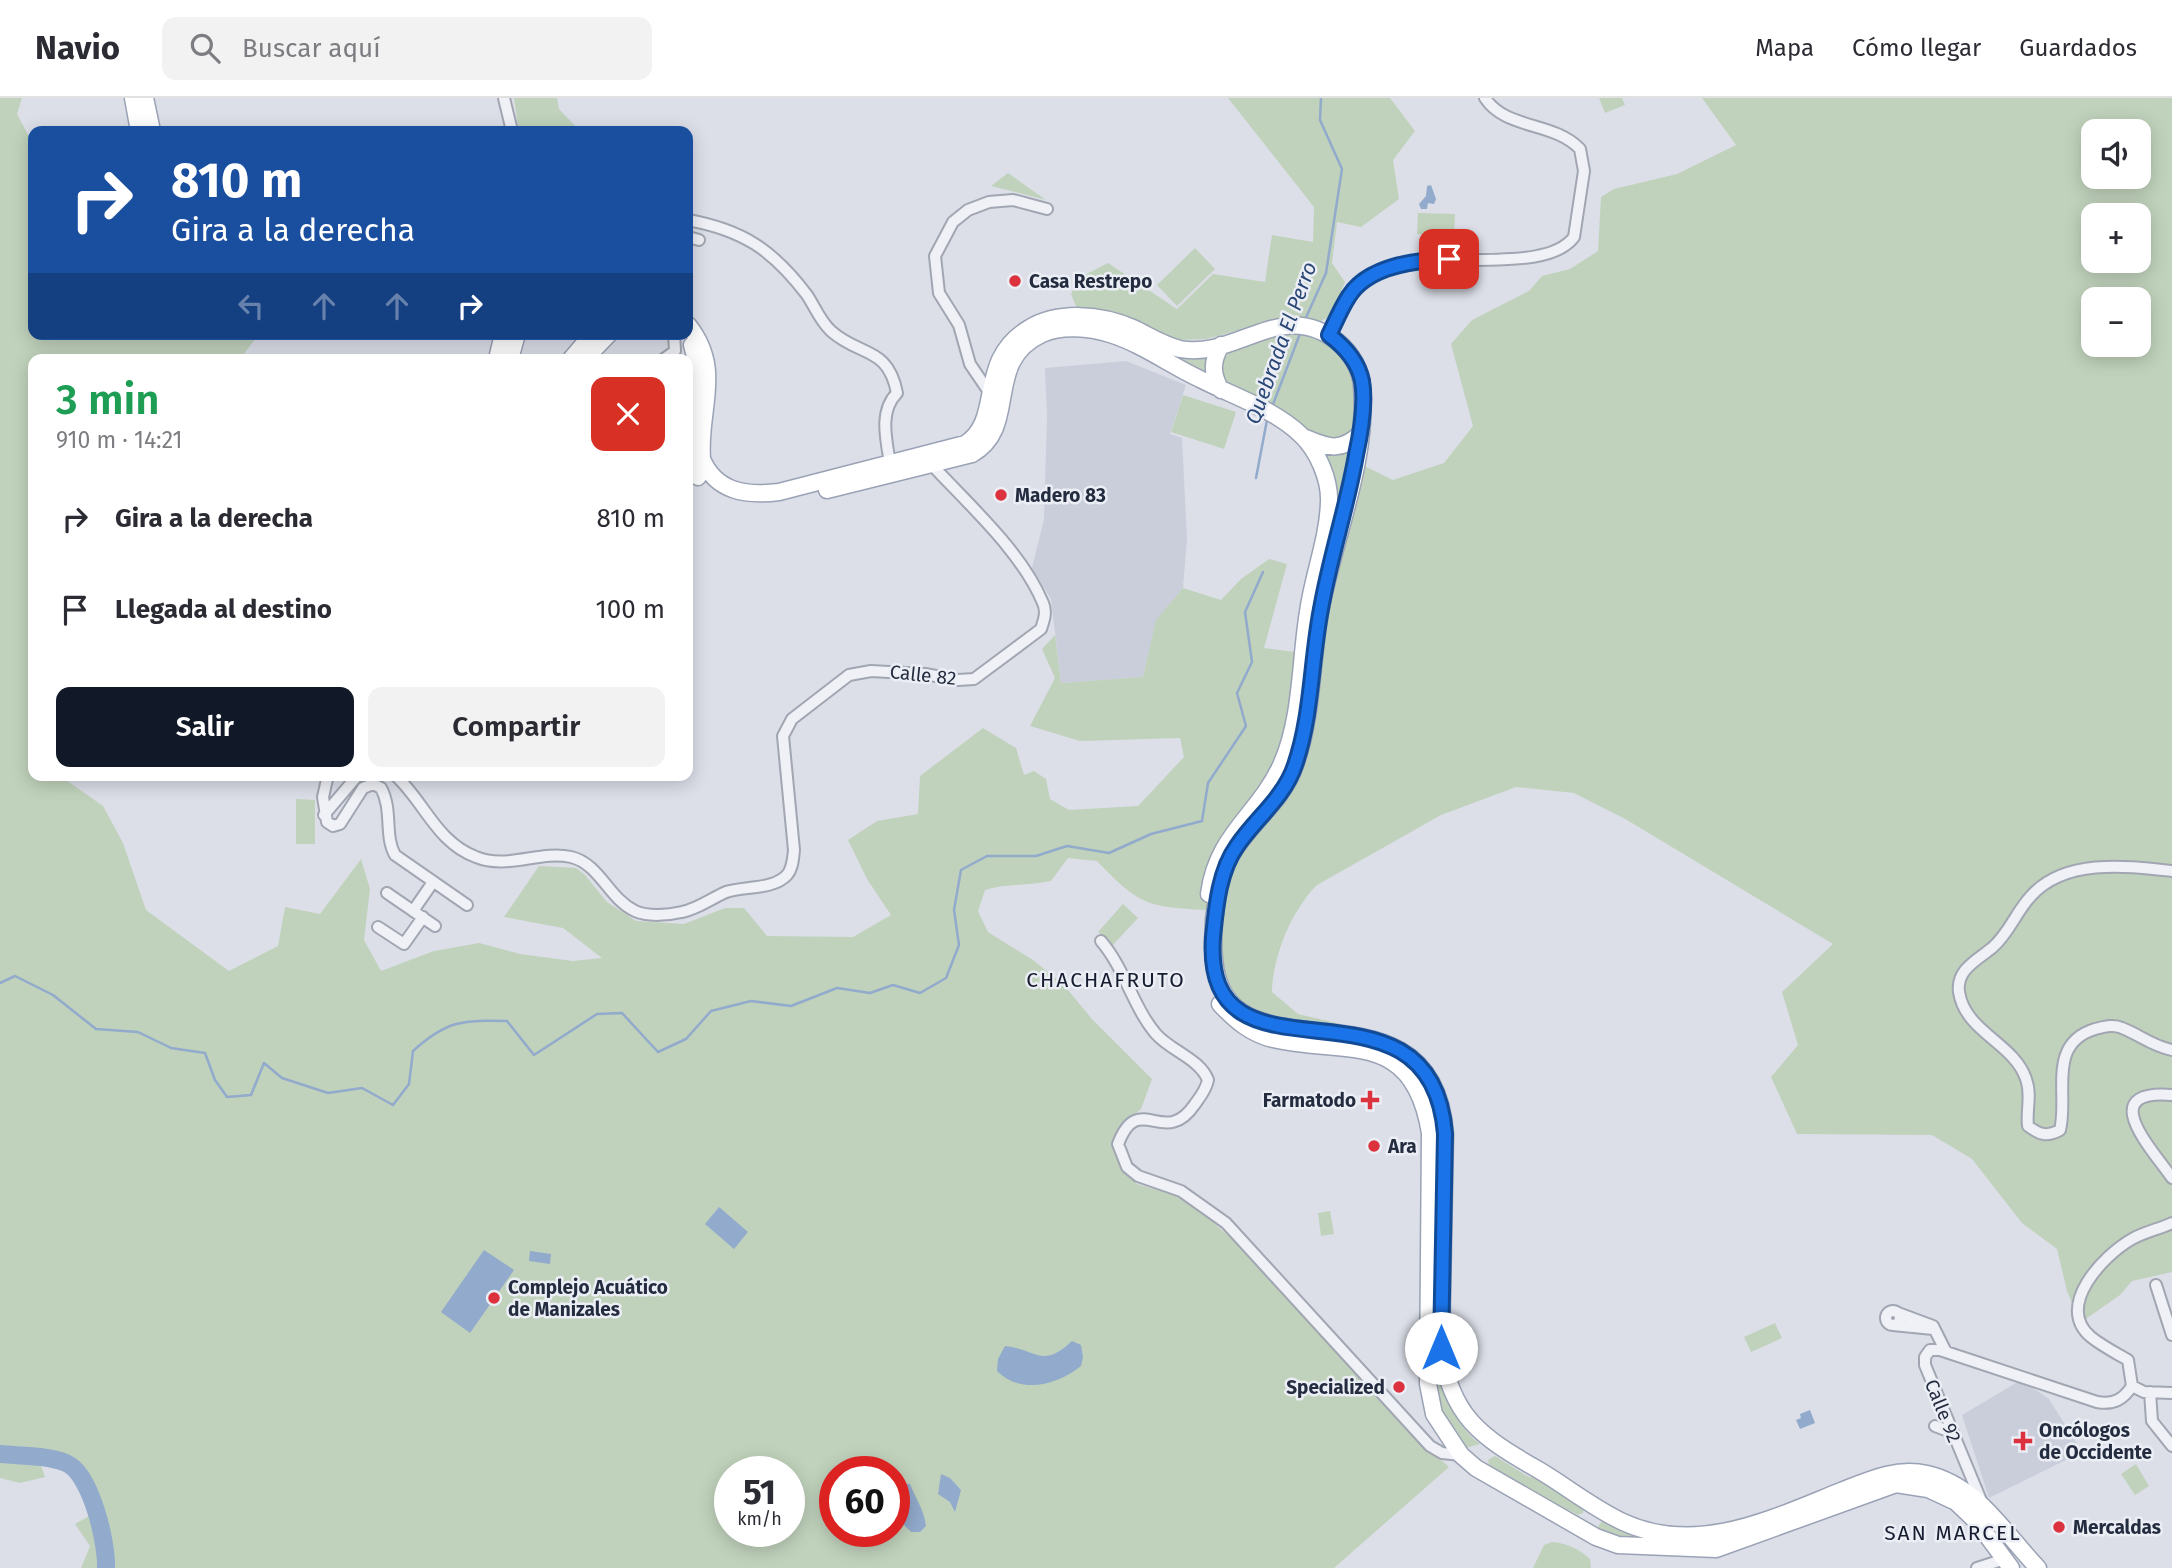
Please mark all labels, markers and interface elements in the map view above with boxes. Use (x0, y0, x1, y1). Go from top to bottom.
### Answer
search box (162, 17, 652, 80)
text: Navio (35, 28, 120, 68)
icon: search (186, 29, 224, 67)
text: Buscar aquí (242, 33, 380, 64)
text: Mapa (1755, 34, 1814, 62)
text: Cómo llegar (1852, 34, 1981, 62)
text: Guardados (2019, 34, 2137, 62)
map controls (2081, 119, 2151, 357)
button: sound (2081, 119, 2151, 189)
text: 810 m (171, 151, 302, 210)
icon: right (56, 154, 147, 245)
button: + (2081, 203, 2151, 273)
text: Gira a la derecha (171, 211, 415, 249)
pin (1419, 229, 1479, 289)
icon: arrive (1430, 240, 1468, 278)
water label: Quebrada El Perro (1240, 258, 1322, 428)
place label: Casa Restrepo (1029, 270, 1152, 293)
marker: Casa Restrepo (1007, 273, 1023, 289)
icon: left (232, 287, 270, 325)
icon: ahead (305, 287, 343, 325)
icon: ahead (378, 287, 416, 325)
icon: right (451, 287, 489, 325)
button: − (2081, 287, 2151, 357)
text: 3 min (56, 375, 160, 425)
button: close (591, 377, 665, 451)
text: 910 m · 14:21 (56, 426, 182, 454)
place label: Madero 83 (1015, 484, 1106, 507)
marker: Madero 83 (993, 487, 1009, 503)
icon: right (56, 500, 94, 538)
text: Gira a la derecha (115, 503, 313, 534)
text: 810 m (597, 503, 665, 534)
icon: arrive (56, 591, 94, 629)
text: Llegada al destino (115, 594, 332, 625)
text: 100 m (596, 594, 665, 625)
street label: Calle 82 (889, 660, 957, 690)
button: Salir (56, 687, 354, 767)
button: Compartir (368, 687, 665, 767)
district label: CHACHAFRUTO (1026, 967, 1186, 993)
place label: Farmatodo (1263, 1089, 1356, 1112)
marker: Farmatodo (1362, 1092, 1378, 1108)
place label: Ara (1387, 1135, 1417, 1158)
marker: Ara (1366, 1138, 1382, 1154)
place label: Complejo Acuático de Manizales (508, 1276, 668, 1321)
marker: Complejo Acuático de Manizales (486, 1290, 502, 1306)
position arrow (1404, 1311, 1478, 1385)
place label: Specialized (1286, 1376, 1385, 1399)
street label: Calle 92 (1920, 1376, 1966, 1446)
marker: Specialized (1391, 1379, 1407, 1395)
place label: Oncólogos de Occidente (2039, 1419, 2152, 1464)
marker: Oncólogos de Occidente (2013, 1431, 2033, 1451)
speed limit sign: 60 (819, 1456, 910, 1547)
text: 51 (743, 1471, 776, 1513)
text: km/h (737, 1508, 782, 1530)
place label: Mercaldas (2073, 1516, 2161, 1539)
marker: Mercaldas (2051, 1519, 2067, 1535)
district label: SAN MARCEL (1884, 1520, 2022, 1546)

